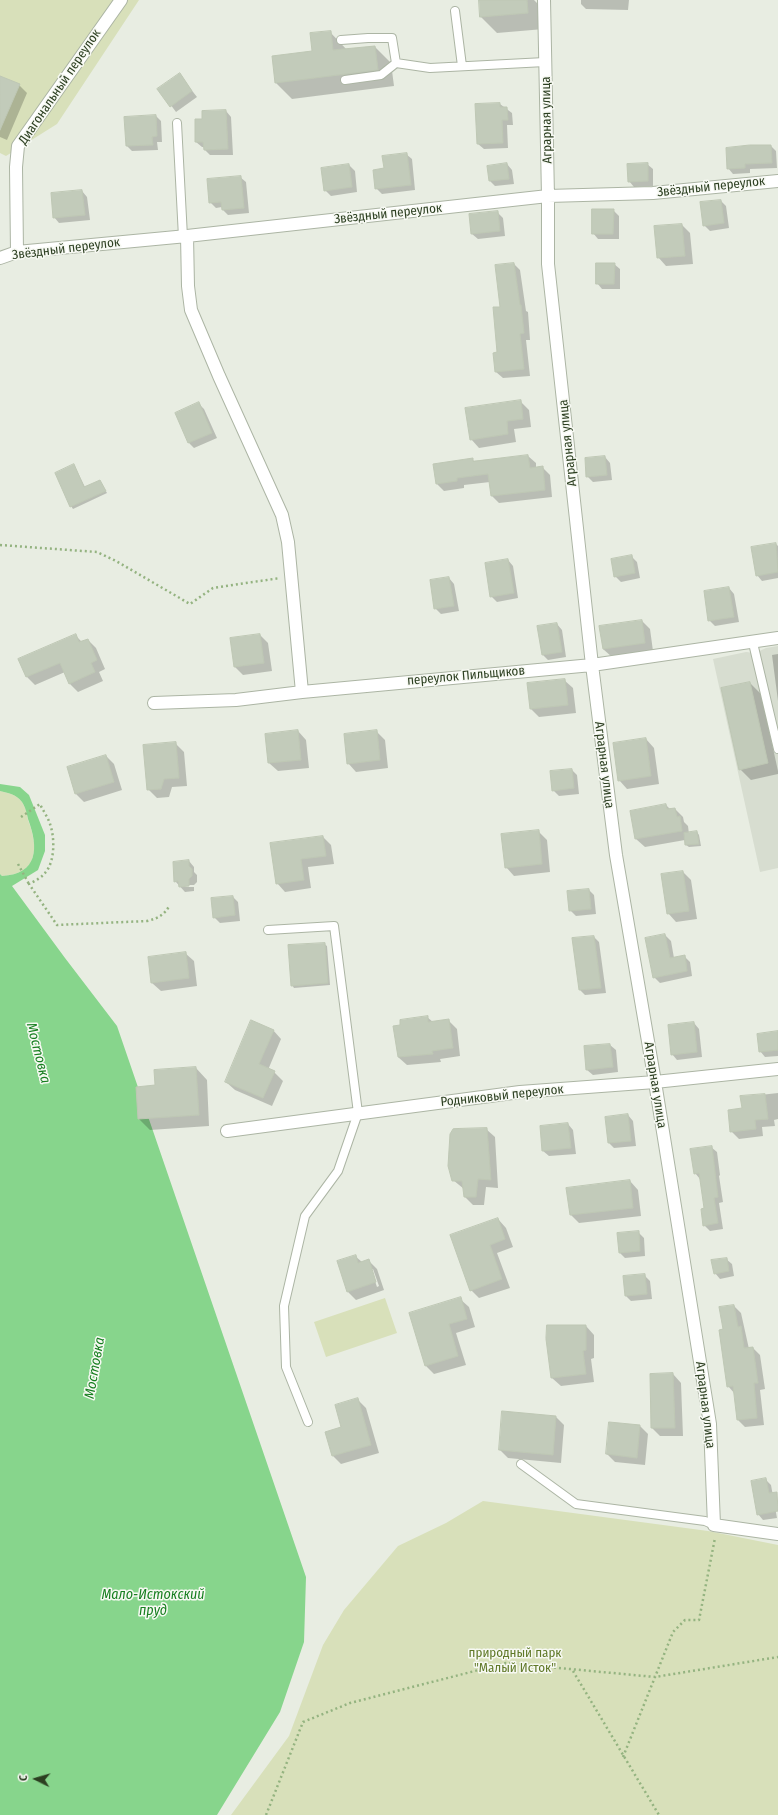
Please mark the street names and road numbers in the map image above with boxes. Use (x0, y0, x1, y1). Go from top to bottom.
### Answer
street label: Диагональный переулок (16, 26, 104, 148)
street label: Аграрная улица (538, 76, 556, 164)
street label: Звёздный переулок (656, 174, 766, 200)
street label: Звёздный переулок (333, 201, 443, 227)
street label: Звёздный переулок (11, 235, 121, 263)
street label: Аграрная улица (556, 399, 580, 487)
street label: переулок Пильщиков (406, 663, 526, 689)
street label: Аграрная улица (591, 721, 617, 809)
street label: Аграрная улица (640, 1041, 670, 1129)
street label: Родниковый переулок (440, 1082, 564, 1110)
street label: Аграрная улица (692, 1361, 718, 1449)

